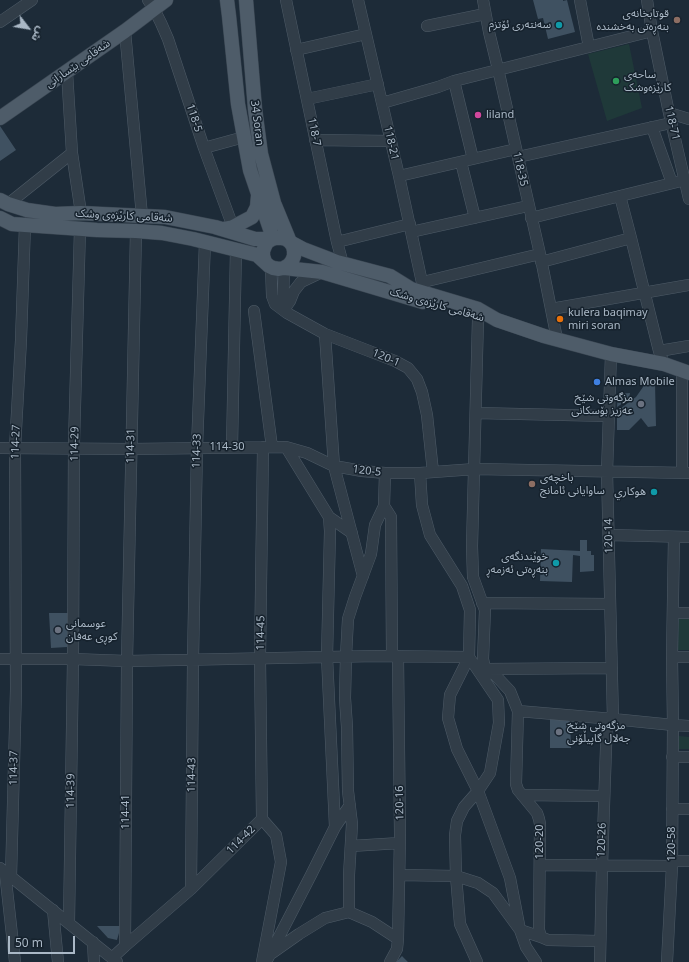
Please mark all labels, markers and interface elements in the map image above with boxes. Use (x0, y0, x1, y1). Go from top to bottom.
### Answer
place label: قوتابخانەی بنەڕەتی بەخشندە (596, 7, 669, 33)
north arrow (8, 8, 48, 48)
marker: قوتابخانەی بنەڕەتی بەخشندە (672, 15, 682, 25)
place label: سەنتەری ئۆتزم (489, 18, 551, 32)
marker: سەنتەری ئۆتزم (554, 20, 564, 30)
text: ش (28, 24, 49, 45)
street label: شەقامی بێسارانی (43, 37, 113, 91)
place label: ساحه‌ی کارێزه‌وشک (624, 68, 671, 94)
marker: ساحه‌ی کارێزه‌وشک (611, 76, 621, 86)
street label: 34 Soran (248, 100, 266, 146)
street label: 118-5 (183, 102, 205, 134)
street label: 118-71 (662, 104, 682, 142)
place label: liland (486, 108, 514, 122)
marker: liland (473, 110, 483, 120)
street label: 118-7 (305, 117, 323, 147)
street label: 118-21 (381, 124, 401, 162)
street label: 118-35 (510, 150, 530, 188)
street label: شەقامی کارێزەی وشک (75, 207, 173, 225)
street label: شەقامی کارێزەی وشک (388, 285, 486, 325)
place label: kulera baqimay miri soran (568, 306, 648, 332)
marker: kulera baqimay miri soran (555, 314, 565, 324)
street label: 120-1 (370, 346, 402, 370)
place label: Almas Mobile (605, 375, 675, 389)
marker: Almas Mobile (592, 377, 602, 387)
place label: مزگەوتی شێخ عەزیز بۆسکانی (571, 391, 633, 417)
marker: مزگەوتی شێخ عەزیز بۆسکانی (636, 399, 646, 409)
street label: 114-27 (9, 424, 23, 460)
street label: 114-29 (68, 426, 82, 462)
street label: 114-31 (124, 428, 138, 464)
street label: 114-33 (190, 433, 204, 469)
street label: 114-30 (209, 440, 245, 454)
street label: 120-5 (352, 463, 382, 479)
place label: باخچەی ساوایانی ئامانج (540, 471, 605, 497)
marker: باخچەی ساوایانی ئامانج (527, 479, 537, 489)
place label: هوكاري (614, 485, 646, 499)
marker: هوكاري (649, 487, 659, 497)
street label: 120-14 (602, 518, 616, 554)
place label: خوێندنگەی بنەڕەتی ئەزمەڕ (487, 550, 548, 576)
marker: خوێندنگەی بنەڕەتی ئەزمەڕ (551, 558, 561, 568)
street label: 114-45 (254, 615, 268, 651)
place label: عوسمانی کوڕی عەفان (66, 617, 118, 643)
marker: عوسمانی کوڕی عەفان (53, 625, 63, 635)
place label: مزگەوتی شێخ جەلال گاپیڵۆنی (567, 719, 630, 745)
marker: مزگەوتی شێخ جەلال گاپیڵۆنی (554, 727, 564, 737)
street label: 114-37 (7, 750, 21, 786)
street label: 114-43 (185, 757, 199, 793)
street label: 114-39 (64, 773, 78, 809)
street label: 120-16 (393, 785, 407, 821)
street label: 114-41 (119, 794, 133, 830)
street label: 120-26 (595, 822, 609, 858)
street label: 114-42 (224, 823, 258, 857)
street label: 120-20 (533, 824, 547, 860)
street label: 120-58 (665, 826, 679, 862)
scale bar (10, 928, 77, 954)
text: 50 m (15, 934, 43, 951)

